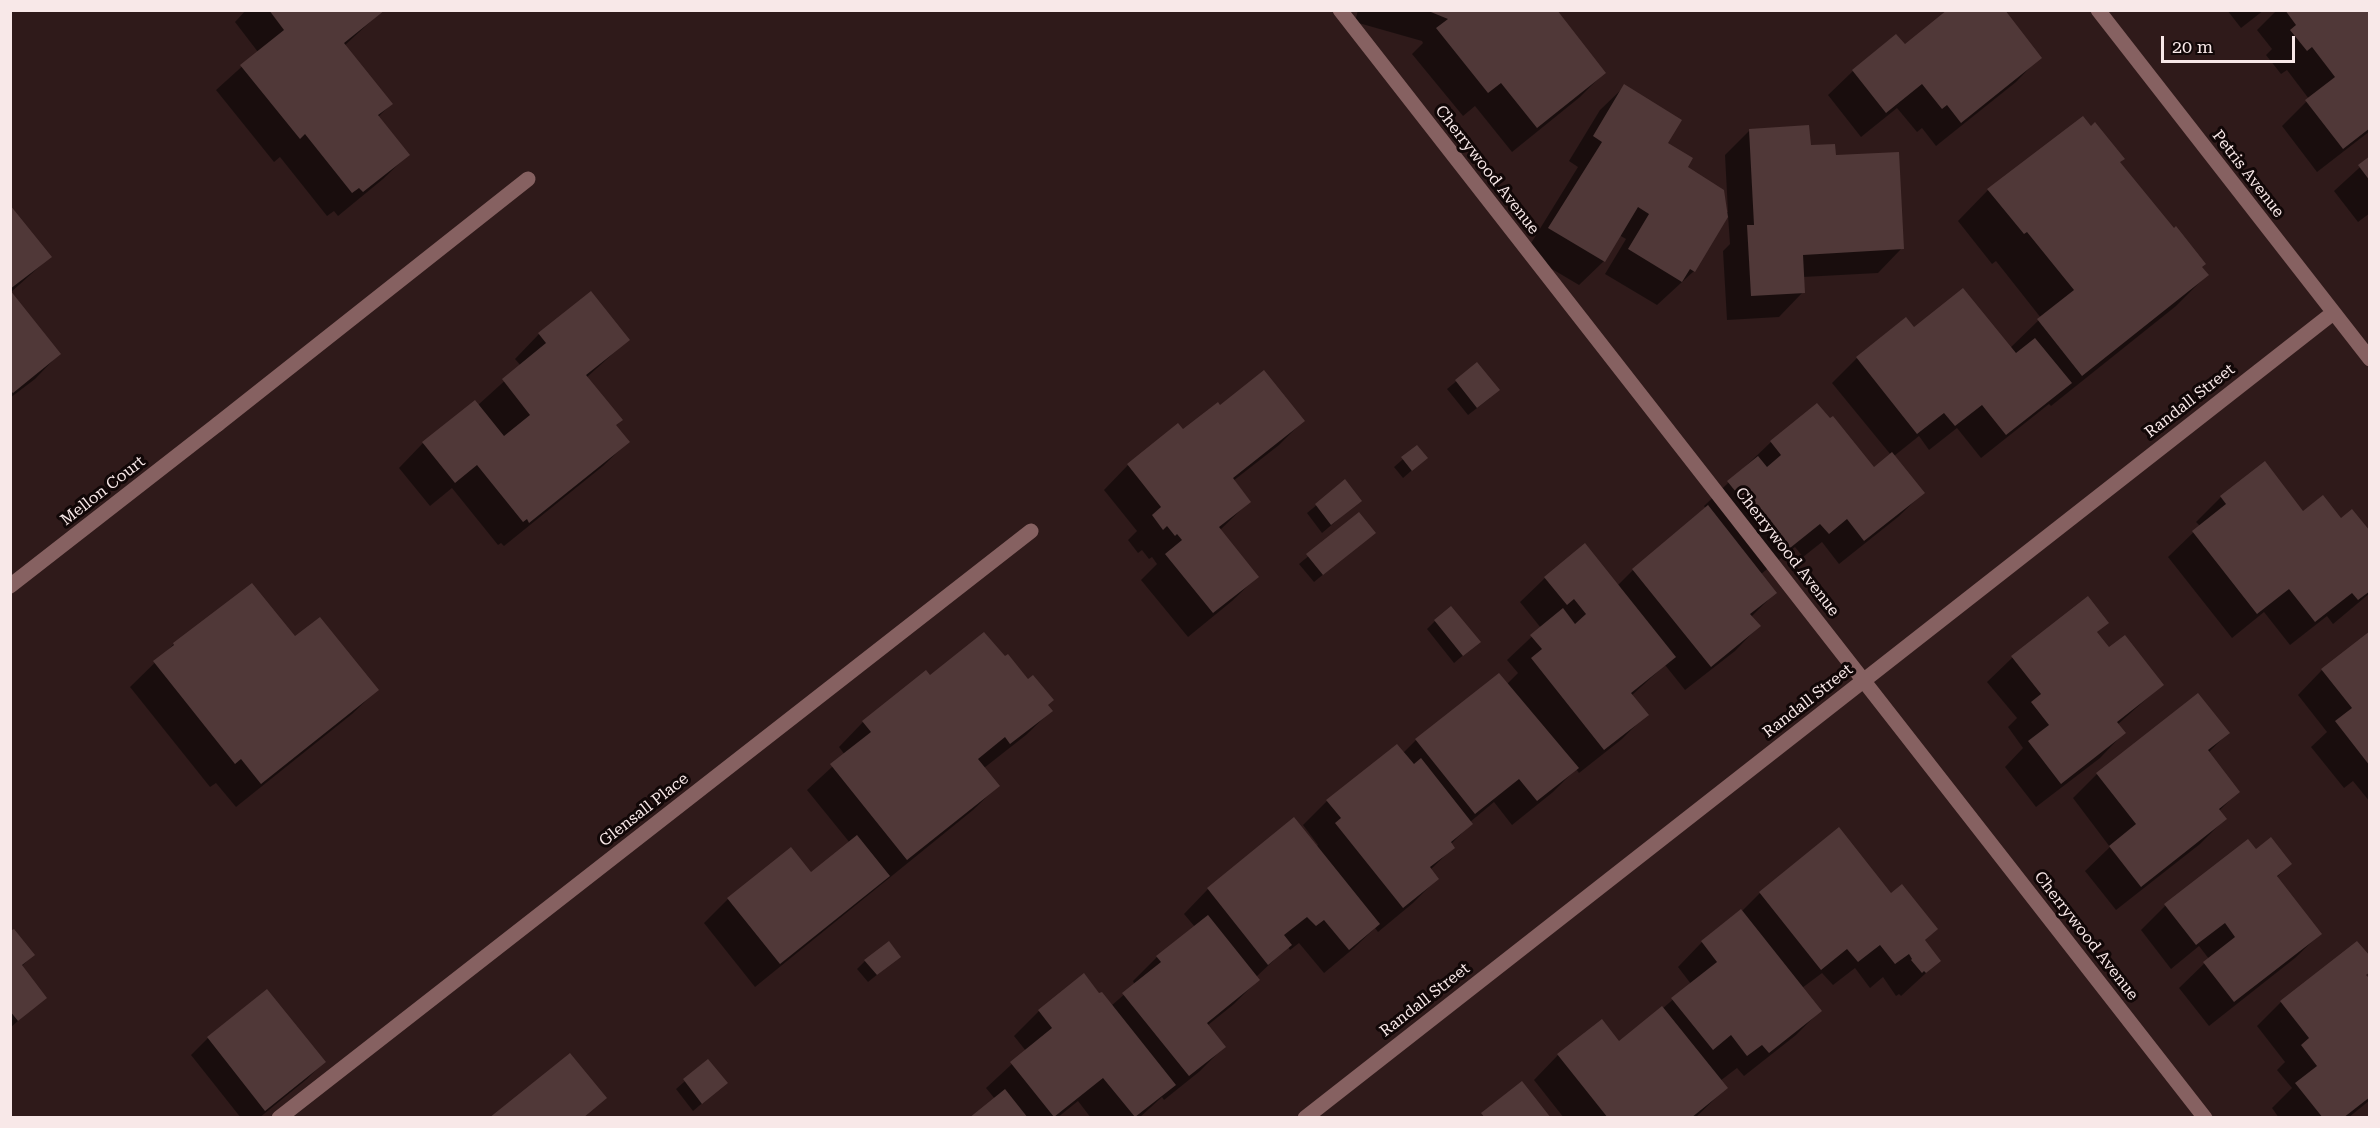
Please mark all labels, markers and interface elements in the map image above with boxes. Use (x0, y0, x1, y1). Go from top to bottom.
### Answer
scale bar (2164, 24, 2298, 62)
text: 20 m (2172, 36, 2213, 57)
street label: Cherrywood Avenue (1431, 102, 1543, 238)
street label: Petris Avenue (2208, 127, 2288, 221)
street label: Randall Street (2141, 360, 2239, 442)
street label: Mellon Court (57, 452, 149, 530)
street label: Cherrywood Avenue (1731, 484, 1843, 620)
street label: Randall Street (1759, 660, 1857, 742)
street label: Glensall Place (596, 769, 692, 851)
street label: Cherrywood Avenue (2030, 868, 2142, 1004)
street label: Randall Street (1376, 959, 1474, 1041)

